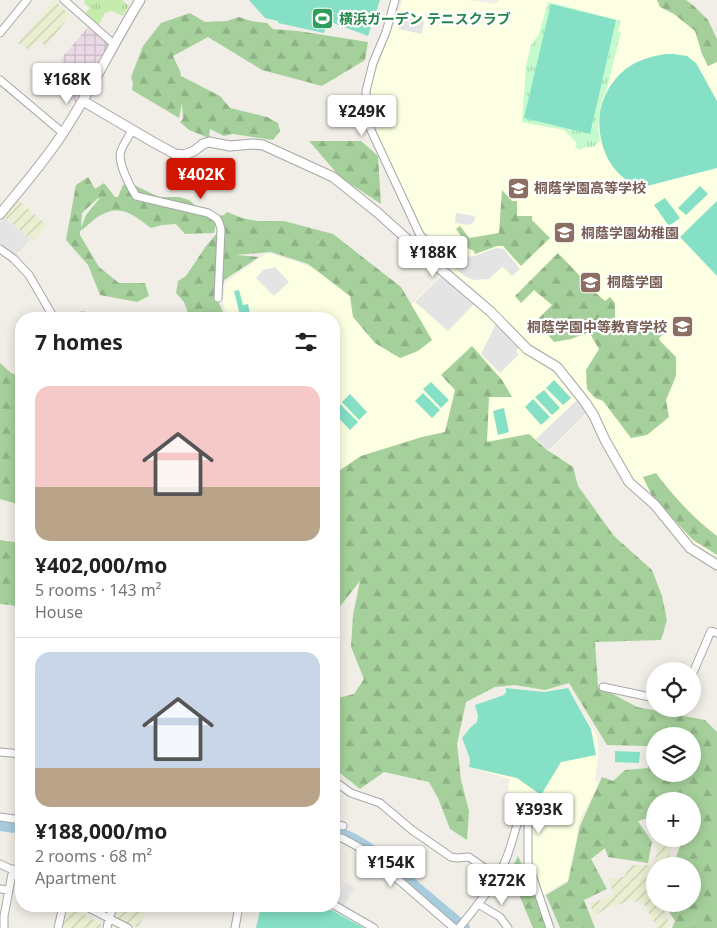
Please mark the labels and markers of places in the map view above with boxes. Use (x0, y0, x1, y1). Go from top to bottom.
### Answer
sports icon: 横浜ガーデン テニスクラブ (311, 7, 335, 31)
place label: 横浜ガーデン テニスクラブ (339, 9, 511, 28)
pin: ¥168K (32, 62, 102, 105)
pin: ¥249K (327, 94, 397, 137)
pin: ¥402K (166, 158, 236, 200)
school or university icon: 桐蔭学園高等学校 (506, 176, 530, 200)
place label: 桐蔭学園高等学校 (534, 178, 646, 197)
school or university icon: 桐蔭学園幼稚園 (553, 221, 577, 245)
place label: 桐蔭学園幼稚園 (581, 223, 679, 242)
pin: ¥188K (398, 236, 468, 278)
school or university icon: 桐蔭学園 (579, 270, 603, 294)
place label: 桐蔭学園 (607, 272, 663, 291)
school or university icon: 桐蔭学園中等教育学校 (671, 315, 695, 339)
place label: 桐蔭学園中等教育学校 (527, 317, 667, 336)
pin: ¥393K (504, 792, 574, 835)
pin: ¥154K (356, 846, 426, 888)
pin: ¥272K (467, 864, 537, 906)

